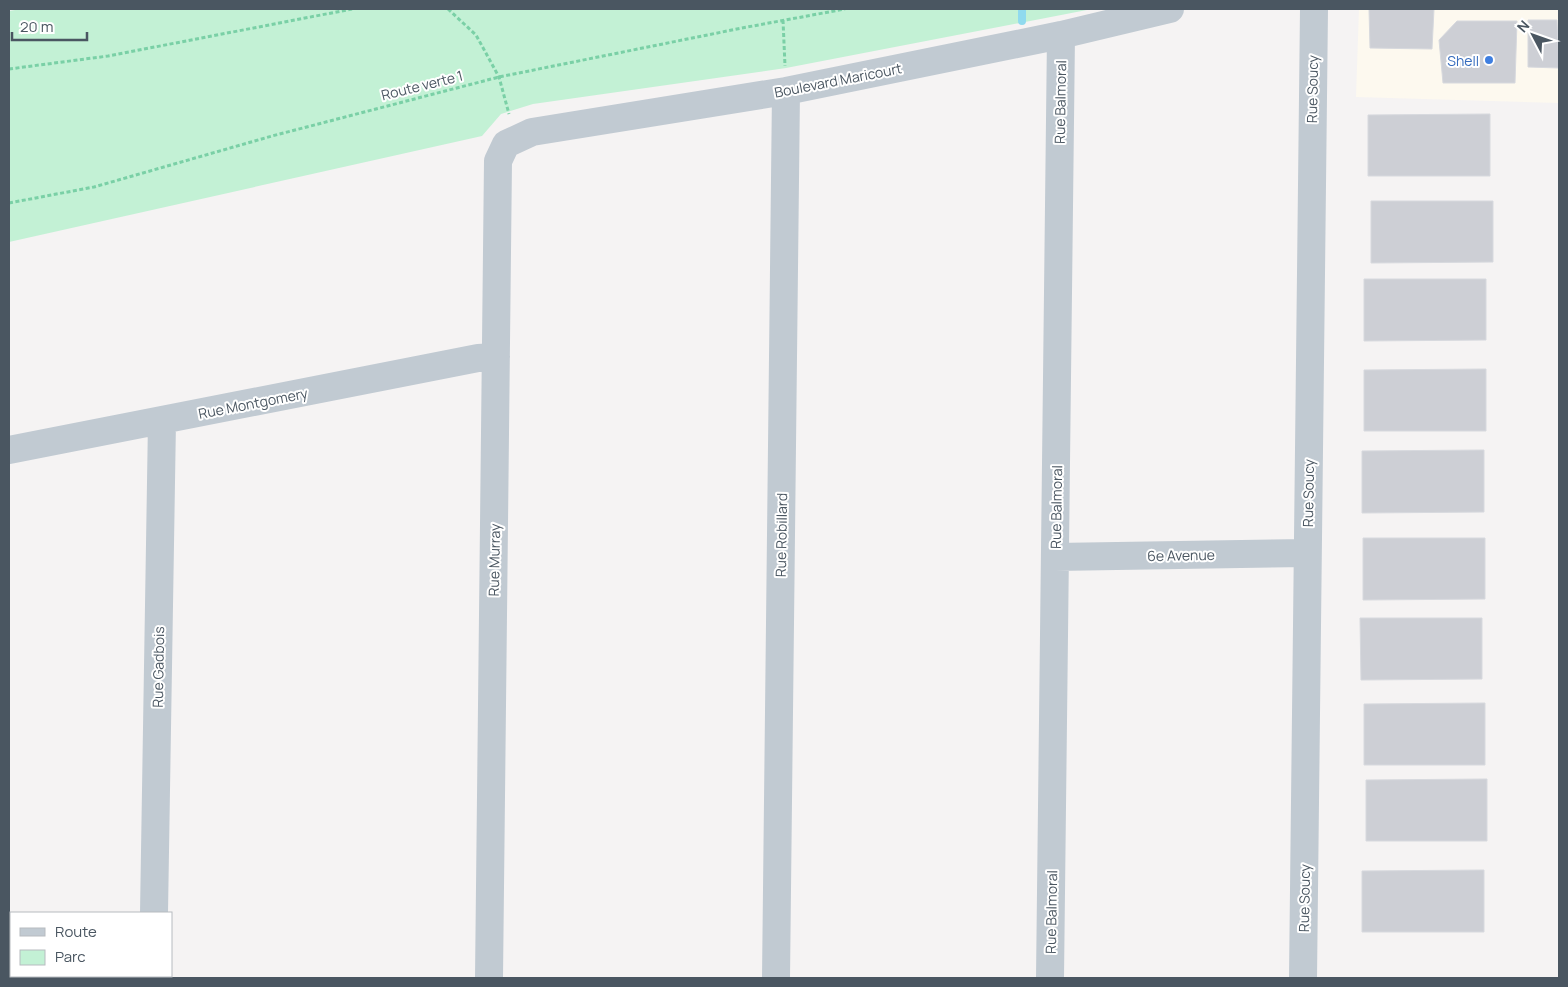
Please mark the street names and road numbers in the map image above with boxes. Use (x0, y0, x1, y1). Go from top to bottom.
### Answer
street label: Rue Soucy (1302, 54, 1322, 123)
street label: Boulevard Maricourt (773, 58, 904, 102)
street label: Rue Balmoral (1050, 60, 1070, 144)
street label: Route verte 1 (379, 66, 465, 104)
street label: Rue Montgomery (197, 383, 310, 423)
street label: Rue Soucy (1298, 458, 1318, 527)
street label: Rue Balmoral (1046, 465, 1066, 549)
street label: Rue Robillard (771, 493, 791, 577)
street label: Rue Murray (484, 523, 504, 597)
street label: 6e Avenue (1147, 545, 1215, 565)
street label: Rue Gadbois (148, 626, 168, 708)
street label: Rue Soucy (1294, 863, 1314, 932)
street label: Rue Balmoral (1041, 870, 1061, 954)

